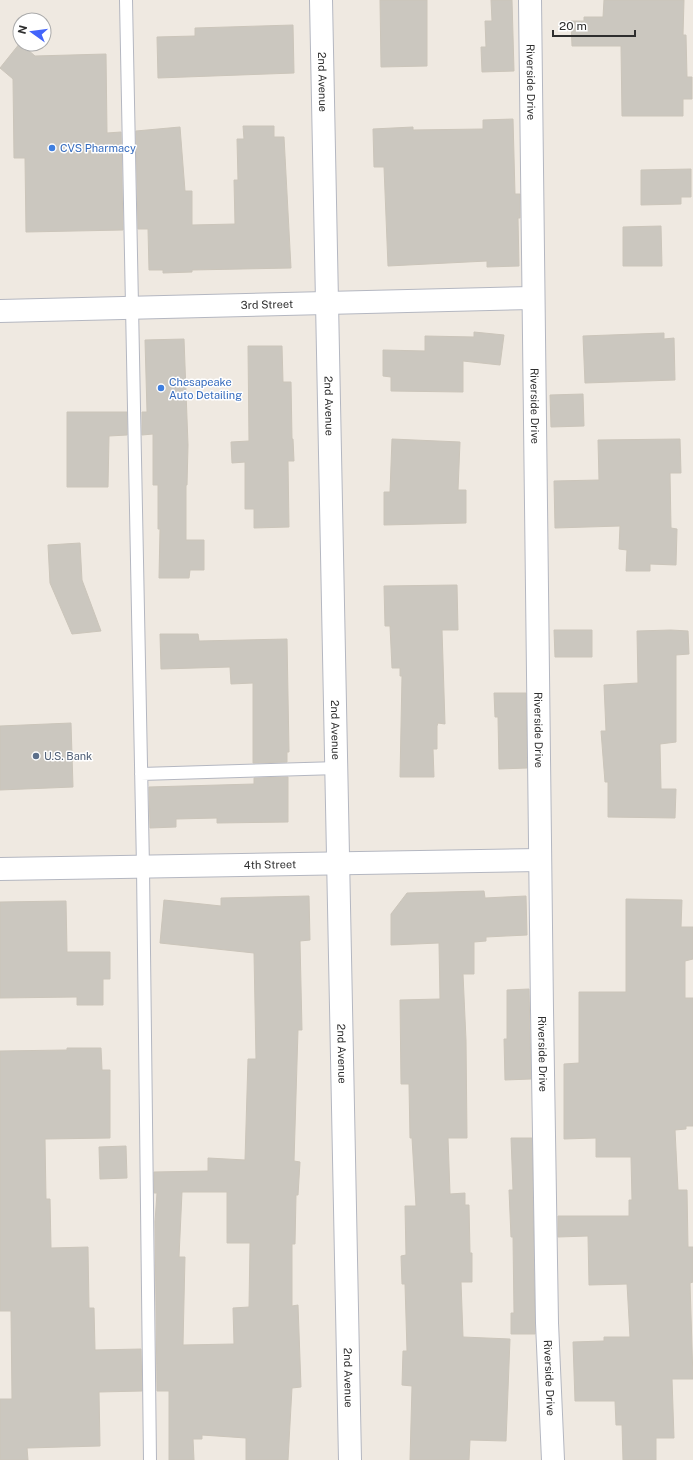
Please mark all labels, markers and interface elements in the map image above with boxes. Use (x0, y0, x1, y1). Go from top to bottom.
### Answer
north arrow (12, 12, 52, 52)
scale bar (553, 12, 635, 38)
text: 20 m (559, 19, 587, 33)
text: N (15, 24, 29, 35)
street label: Riverside Drive (525, 44, 537, 120)
street label: 2nd Avenue (316, 52, 329, 112)
place label: CVS Pharmacy (60, 142, 136, 154)
marker: CVS Pharmacy (47, 143, 57, 153)
street label: 3rd Street (241, 298, 293, 311)
street label: Riverside Drive (528, 368, 541, 444)
place label: Chesapeake Auto Detailing (169, 376, 242, 401)
street label: 2nd Avenue (322, 376, 336, 436)
marker: Chesapeake Auto Detailing (156, 383, 166, 393)
street label: Riverside Drive (532, 692, 545, 768)
street label: 2nd Avenue (329, 700, 342, 760)
place label: U.S. Bank (44, 750, 92, 762)
marker: U.S. Bank (31, 751, 41, 761)
street label: 4th Street (244, 858, 296, 871)
street label: Riverside Drive (536, 1016, 549, 1092)
street label: 2nd Avenue (335, 1024, 349, 1084)
street label: Riverside Drive (542, 1340, 557, 1416)
street label: 2nd Avenue (342, 1348, 355, 1408)

